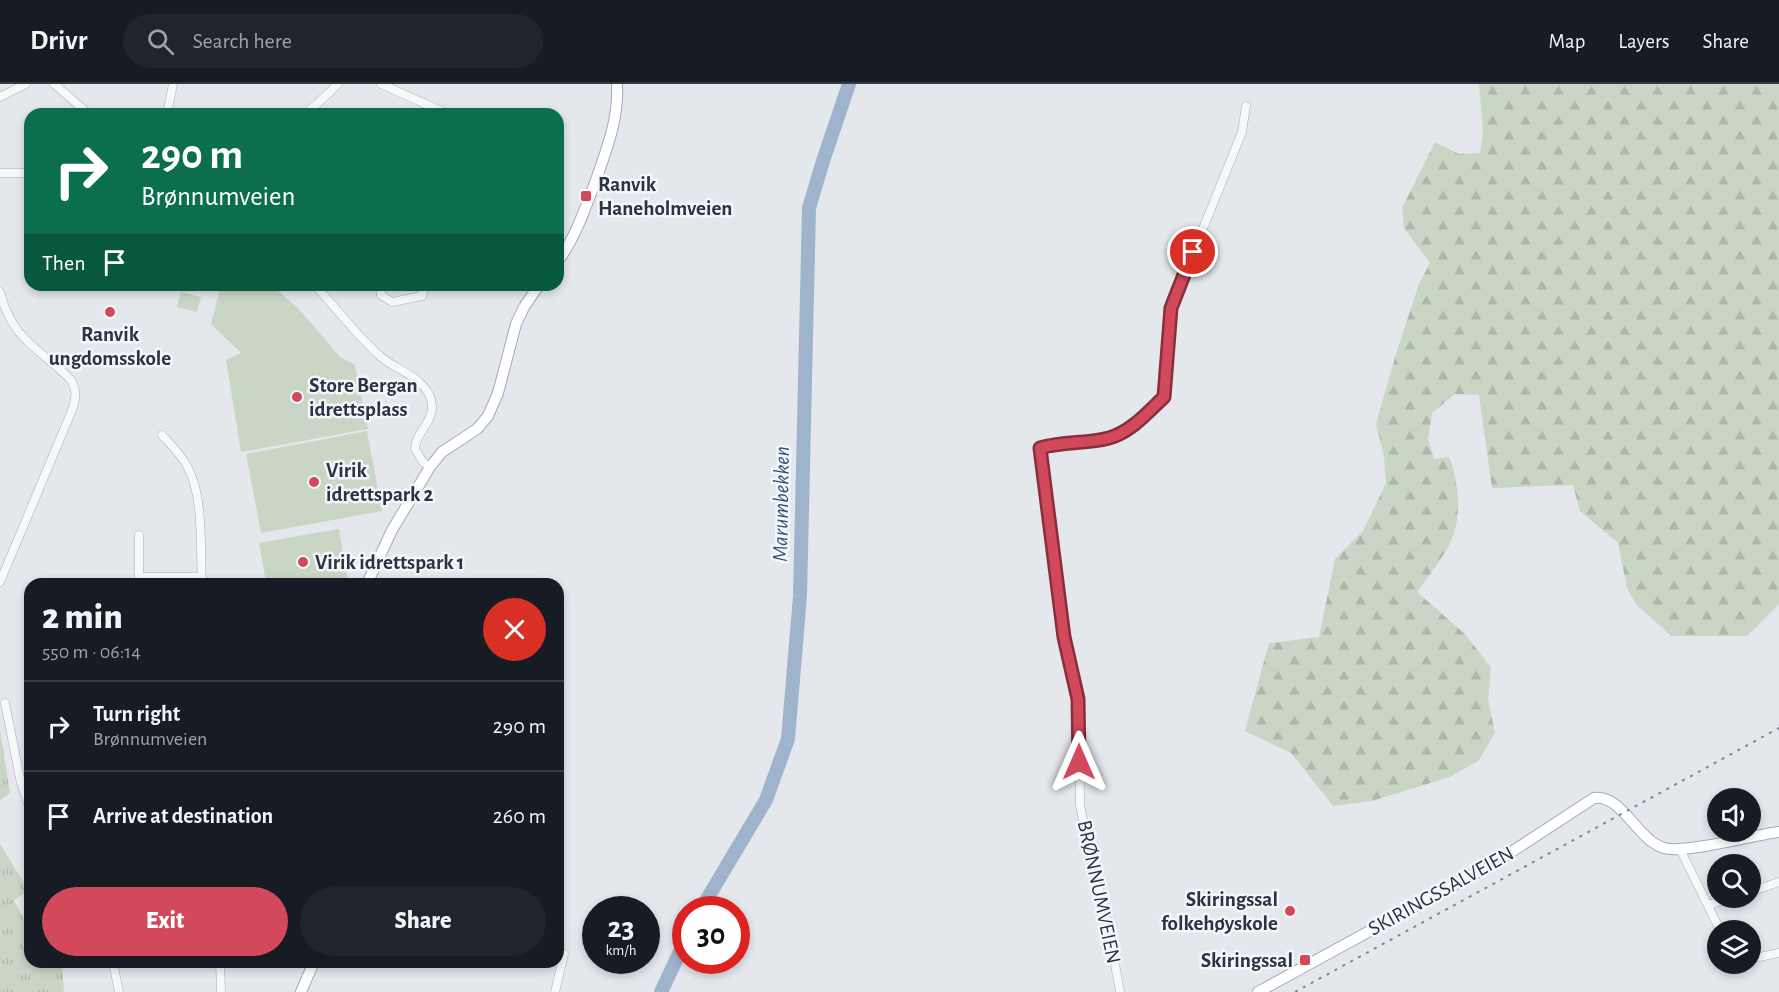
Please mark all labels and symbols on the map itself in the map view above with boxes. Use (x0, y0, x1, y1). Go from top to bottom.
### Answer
place label: Ranvik Haneholmveien (598, 174, 732, 219)
marker: Ranvik Haneholmveien (579, 189, 593, 203)
pin (1167, 226, 1218, 277)
marker: Ranvik ungdomsskole (103, 305, 117, 319)
place label: Ranvik ungdomsskole (49, 324, 171, 369)
place label: Store Bergan idrettsplass (309, 375, 418, 420)
marker: Store Bergan idrettsplass (290, 390, 304, 404)
water label: Marumbekken (769, 446, 793, 562)
place label: Virik idrettspark 2 (326, 460, 434, 505)
marker: Virik idrettspark 2 (307, 475, 321, 489)
place label: Virik idrettspark 1 (315, 552, 464, 573)
marker: Virik idrettspark 1 (296, 555, 310, 569)
position arrow (1047, 730, 1111, 794)
street label: BRØNNUMVEIEN (1074, 818, 1124, 966)
street label: SKIRINGSSALVEIEN (1365, 842, 1517, 940)
place label: Skiringssal folkehøyskole (1161, 889, 1278, 934)
speed limit sign: 30 (672, 896, 750, 974)
marker: Skiringssal folkehøyskole (1283, 904, 1297, 918)
place label: Skiringssal (1201, 950, 1293, 971)
marker: Skiringssal (1298, 953, 1312, 967)

